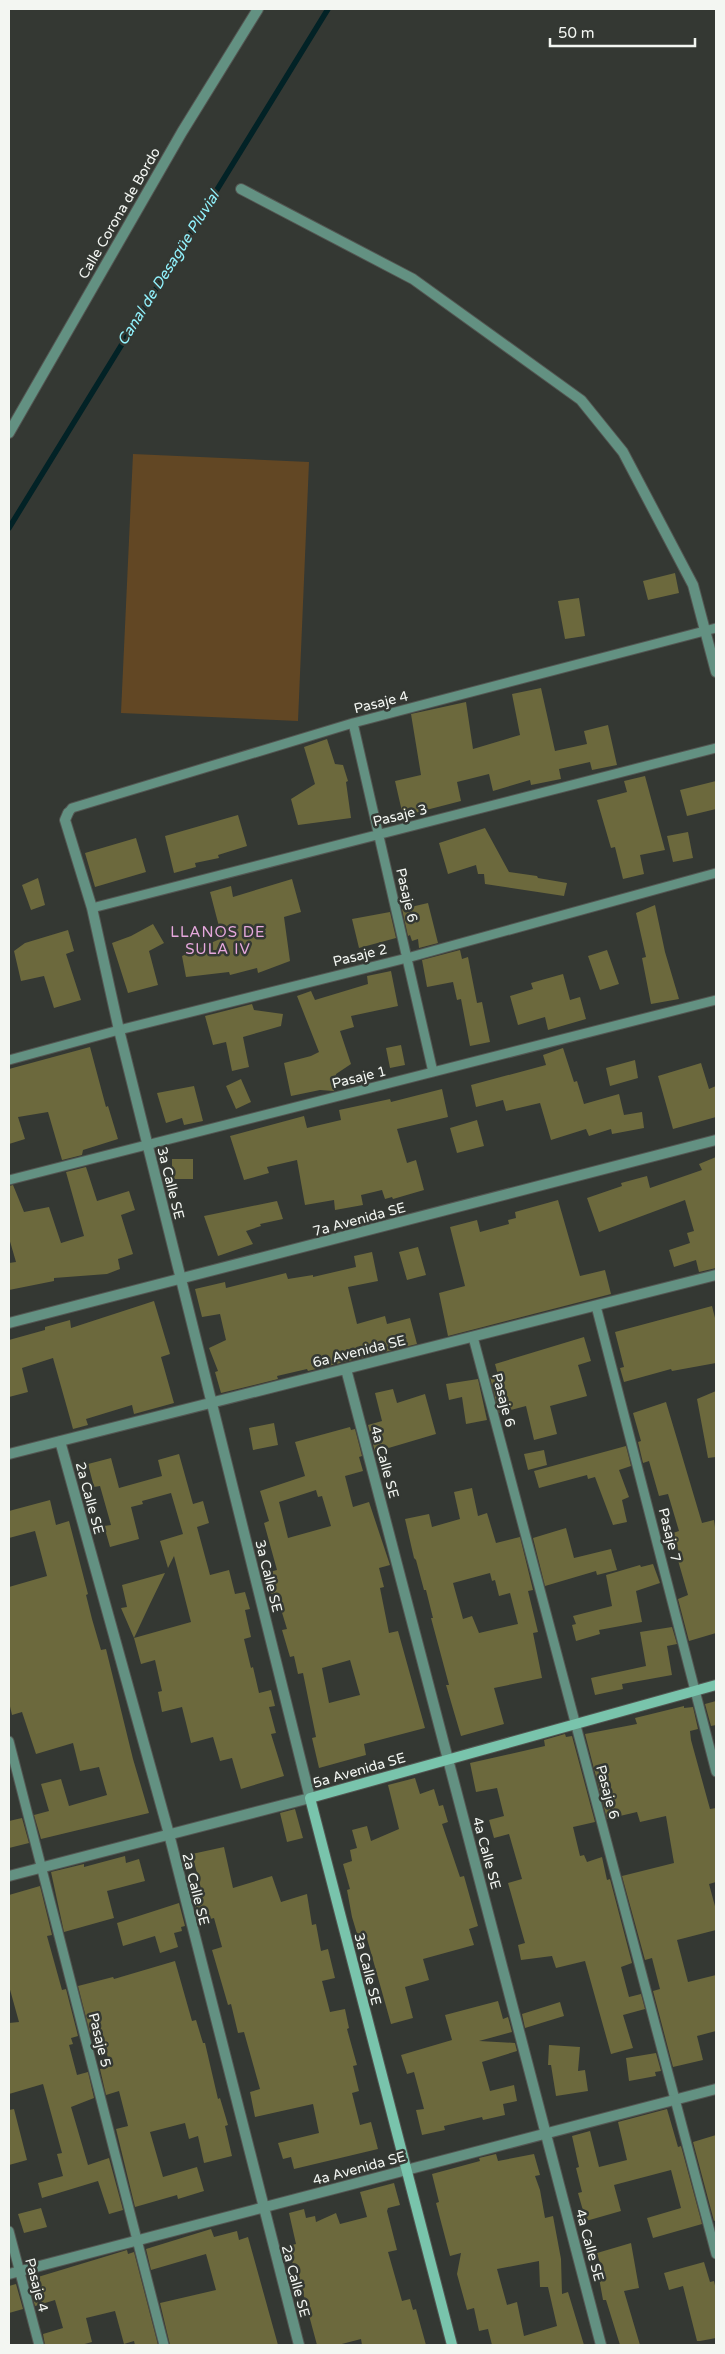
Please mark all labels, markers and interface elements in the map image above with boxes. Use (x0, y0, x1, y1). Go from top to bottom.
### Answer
scale bar (550, 15, 695, 47)
text: 50 m (558, 24, 595, 42)
street label: Calle Corona de Bordo (75, 145, 164, 282)
water label: Canal de Desagüe Pluvial (113, 186, 224, 349)
street label: Pasaje 4 (352, 687, 410, 717)
street label: Pasaje 3 (371, 801, 429, 830)
street label: Pasaje 6 (392, 866, 421, 924)
district label: LLANOS DE SULA IV (170, 923, 266, 958)
street label: Pasaje 2 (331, 941, 389, 970)
street label: Pasaje 1 (330, 1063, 388, 1092)
street label: 3a Calle SE (153, 1145, 188, 1221)
street label: 7a Avenida SE (311, 1199, 407, 1240)
street label: 6a Avenida SE (311, 1332, 408, 1371)
street label: Pasaje 6 (488, 1371, 519, 1429)
street label: 4a Calle SE (367, 1424, 402, 1500)
street label: 2a Calle SE (72, 1460, 107, 1536)
street label: Pasaje 7 (655, 1506, 684, 1564)
street label: 3a Calle SE (251, 1538, 286, 1614)
street label: 5a Avenida SE (311, 1749, 407, 1792)
street label: Pasaje 6 (592, 1763, 623, 1821)
street label: 4a Calle SE (469, 1815, 504, 1891)
street label: 2a Calle SE (178, 1851, 213, 1927)
street label: 3a Calle SE (350, 1931, 385, 2007)
street label: Pasaje 5 (85, 2011, 114, 2069)
street label: 4a Avenida SE (311, 2148, 407, 2189)
street label: 4a Calle SE (572, 2207, 607, 2283)
street label: 2a Calle SE (278, 2243, 313, 2319)
street label: Pasaje 4 (21, 2256, 52, 2314)

